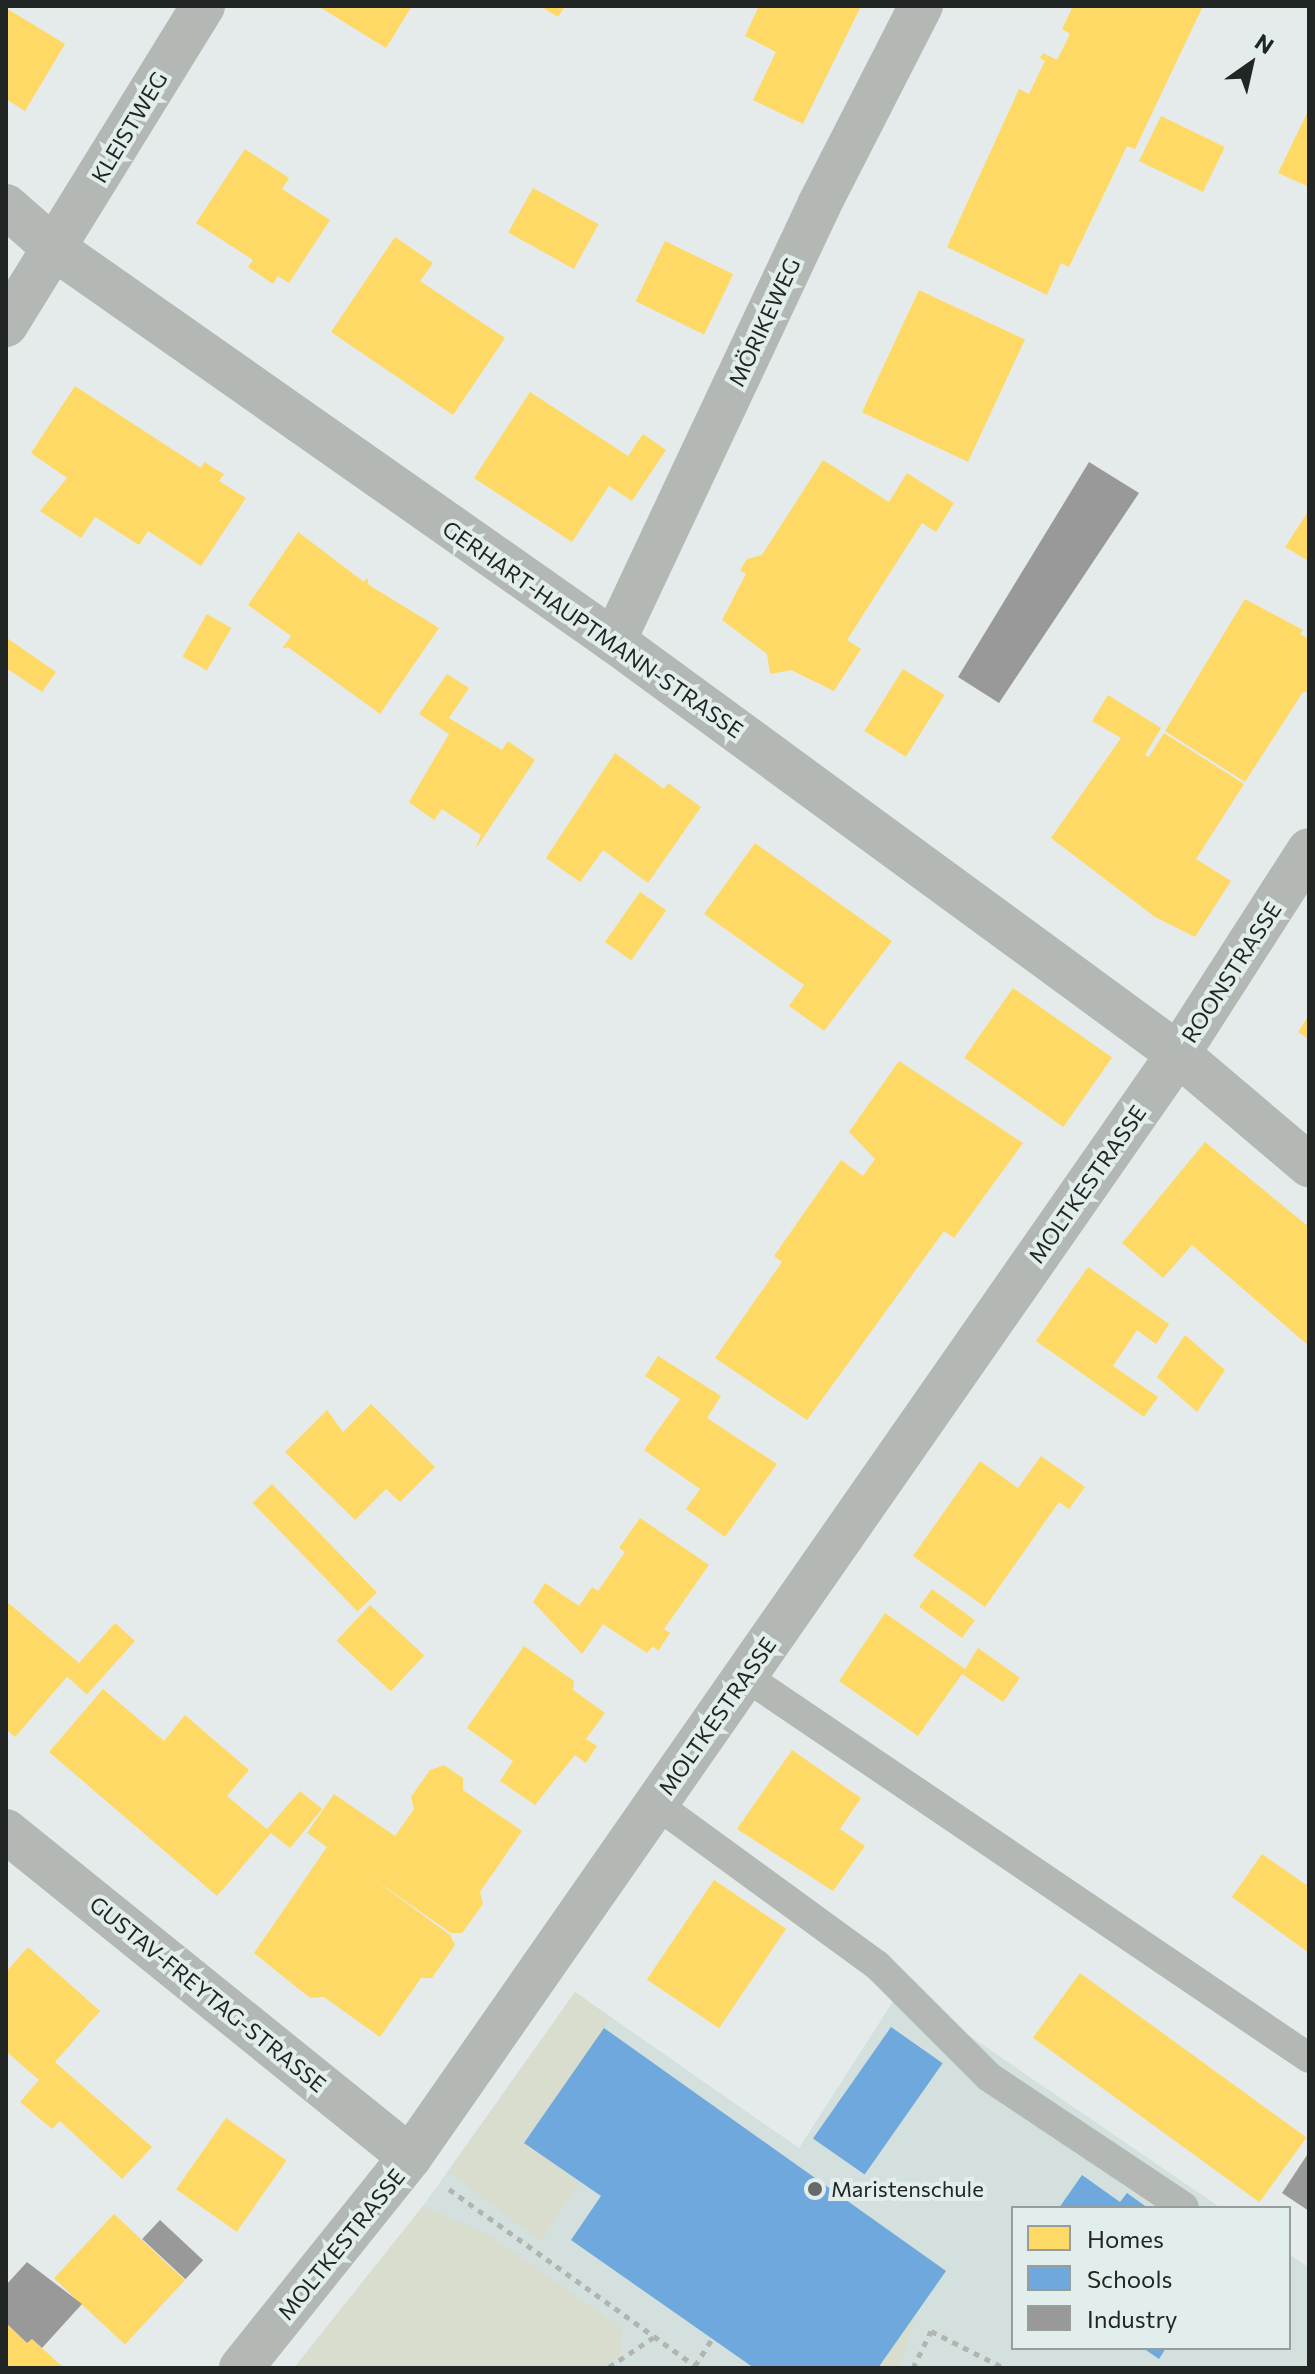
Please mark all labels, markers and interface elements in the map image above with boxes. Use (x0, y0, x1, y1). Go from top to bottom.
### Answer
north arrow (1211, 24, 1291, 104)
text: N (1250, 28, 1279, 59)
street label: KLEISTWEG (86, 67, 172, 187)
street label: MÖRIKEWEG (723, 253, 805, 391)
street label: GERHART-HAUPTMANN-STRASSE (438, 515, 748, 743)
street label: ROONSTRASSE (1176, 897, 1286, 1047)
street label: MOLTKESTRASSE (1023, 1100, 1151, 1268)
street label: MOLTKESTRASSE (653, 1632, 781, 1800)
street label: GUSTAV-FREYTAG-STRASSE (85, 1891, 331, 2097)
street label: MOLTKESTRASSE (272, 2163, 410, 2325)
place label: Maristenschule (831, 2176, 984, 2202)
marker: Maristenschule (806, 2180, 824, 2198)
legend (1011, 2206, 1291, 2350)
text: Homes (1087, 2224, 1164, 2253)
text: Schools (1087, 2264, 1172, 2293)
text: Industry (1087, 2304, 1177, 2333)

